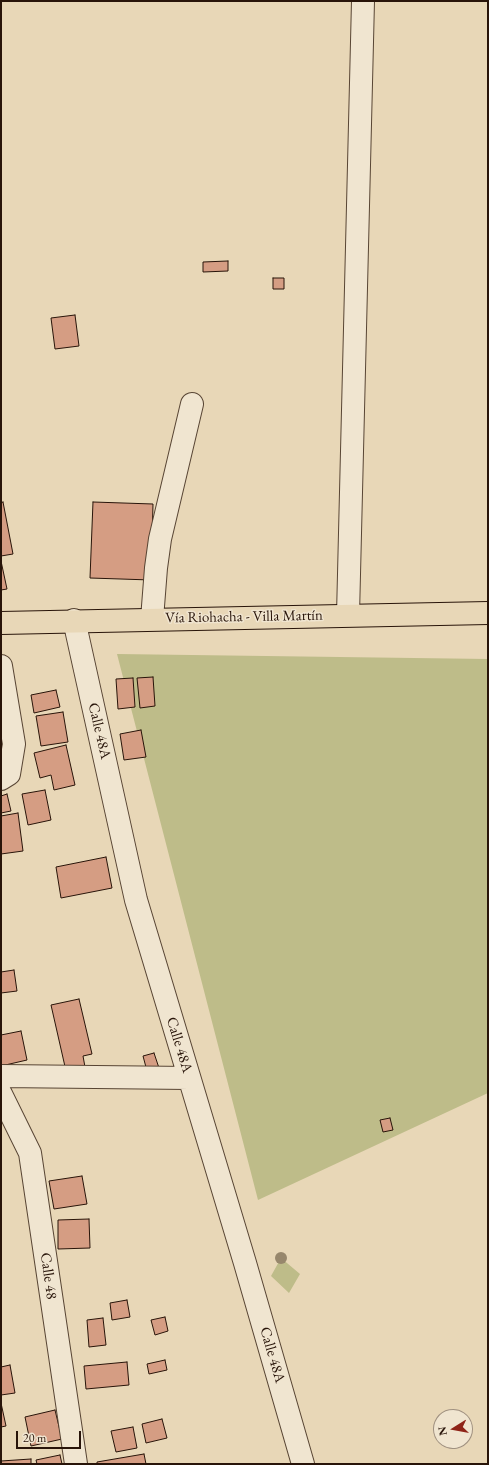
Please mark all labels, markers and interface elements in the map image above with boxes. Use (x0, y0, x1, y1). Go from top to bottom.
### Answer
street label: Vía Riohacha - Villa Martín (165, 607, 323, 627)
street label: Calle 48A (84, 701, 114, 761)
street label: Calle 48A (162, 1015, 196, 1075)
street label: Calle 48 (36, 1251, 60, 1301)
street label: Calle 48A (255, 1325, 289, 1385)
north arrow (433, 1409, 473, 1449)
scale bar (18, 1423, 83, 1449)
text: N (434, 1425, 450, 1437)
text: 20 m (23, 1430, 46, 1446)

